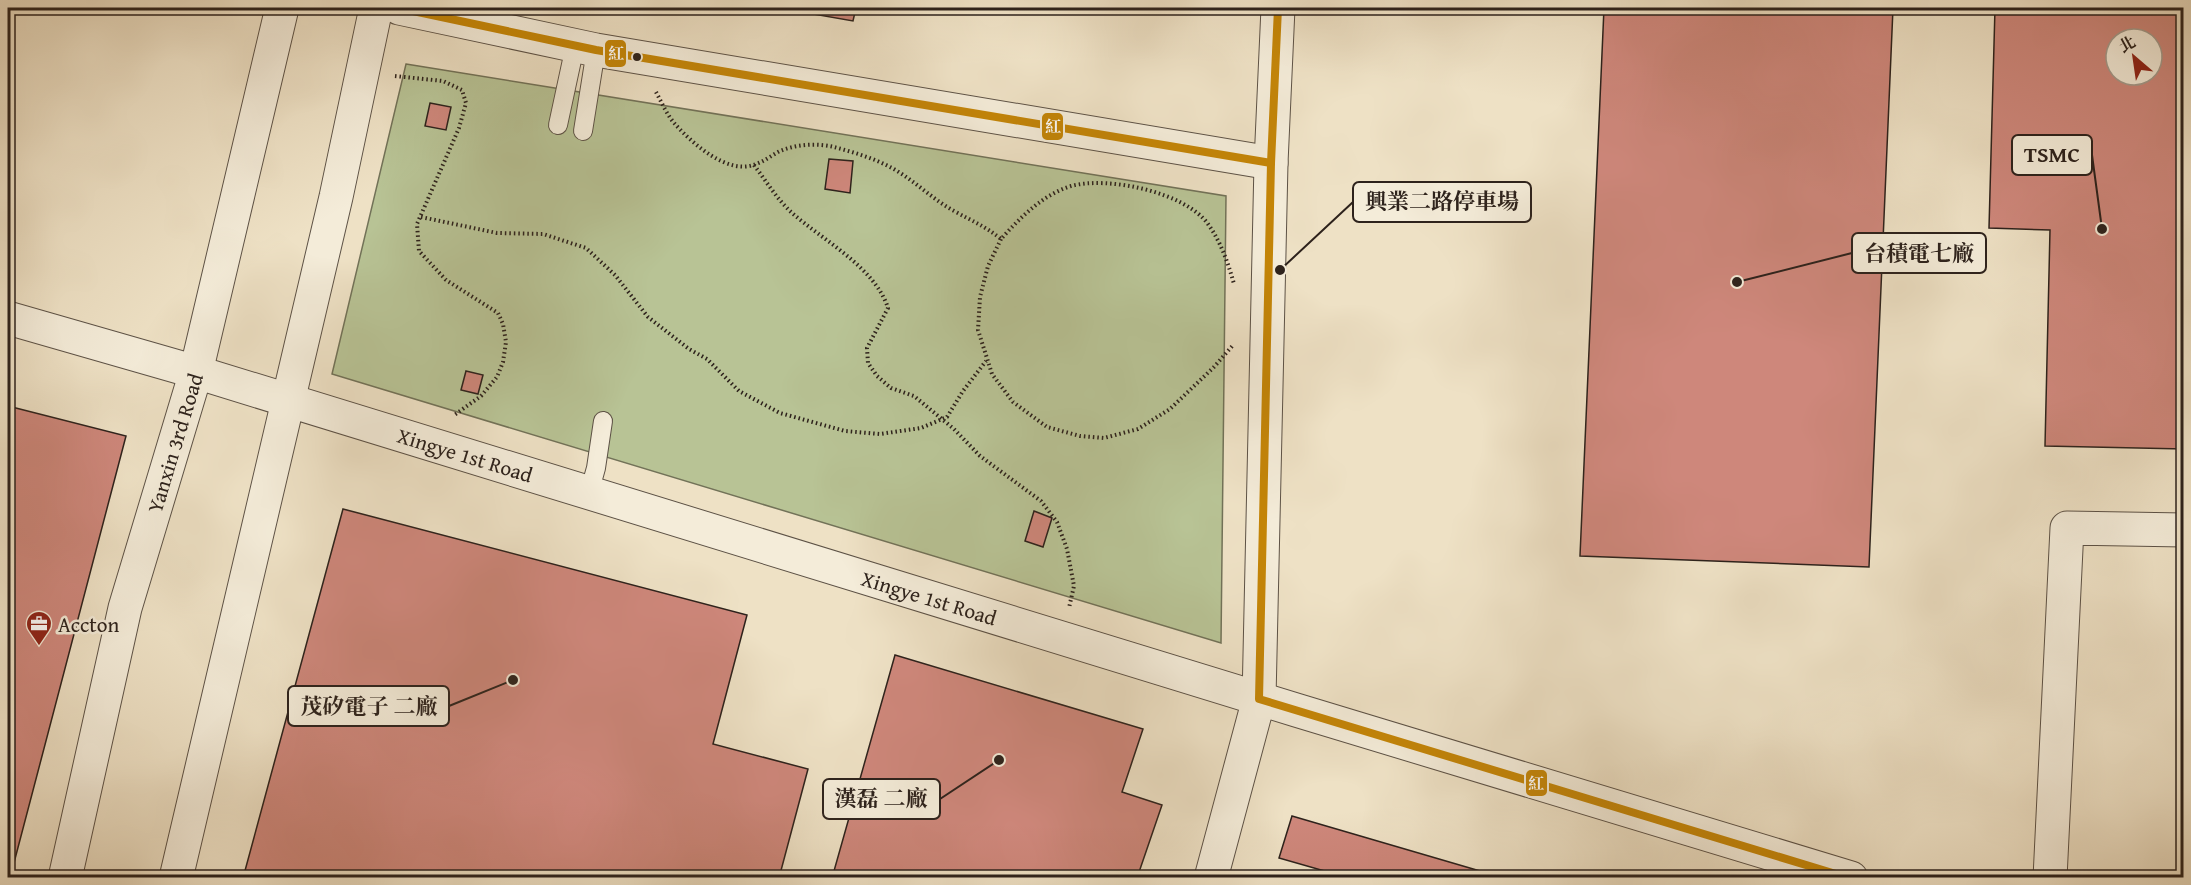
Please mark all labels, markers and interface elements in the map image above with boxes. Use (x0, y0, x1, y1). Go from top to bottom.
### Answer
north arrow (2104, 27, 2164, 87)
text: 北 (2114, 30, 2140, 58)
line badge: 紅 (604, 39, 627, 68)
text: 紅 (608, 41, 624, 65)
unlabelled marker (631, 51, 643, 63)
line badge: 紅 (1041, 112, 1064, 141)
text: 紅 (1045, 114, 1061, 138)
callout: TSMC (2012, 135, 2092, 175)
text: TSMC (2024, 138, 2080, 170)
callout: 興業二路停車場 (1353, 182, 1531, 222)
text: 興業二路停車場 (1365, 185, 1519, 217)
callout: 台積電七廠 (1852, 233, 1986, 273)
text: 台積電七廠 (1864, 237, 1974, 269)
street label: Yanxin 3rd Road (139, 369, 211, 517)
street label: Xingye 1st Road (393, 420, 537, 491)
street label: Xingye 1st Road (857, 563, 1001, 634)
office icon: Accton (24, 609, 54, 647)
place label: Accton (58, 609, 119, 640)
callout: 茂矽電子 二廠 (288, 686, 449, 726)
text: 茂矽電子 二廠 (301, 690, 437, 722)
line badge: 紅 (1525, 769, 1548, 797)
text: 紅 (1528, 771, 1544, 795)
callout: 漢磊 二廠 (823, 779, 940, 819)
text: 漢磊 二廠 (835, 782, 927, 814)

